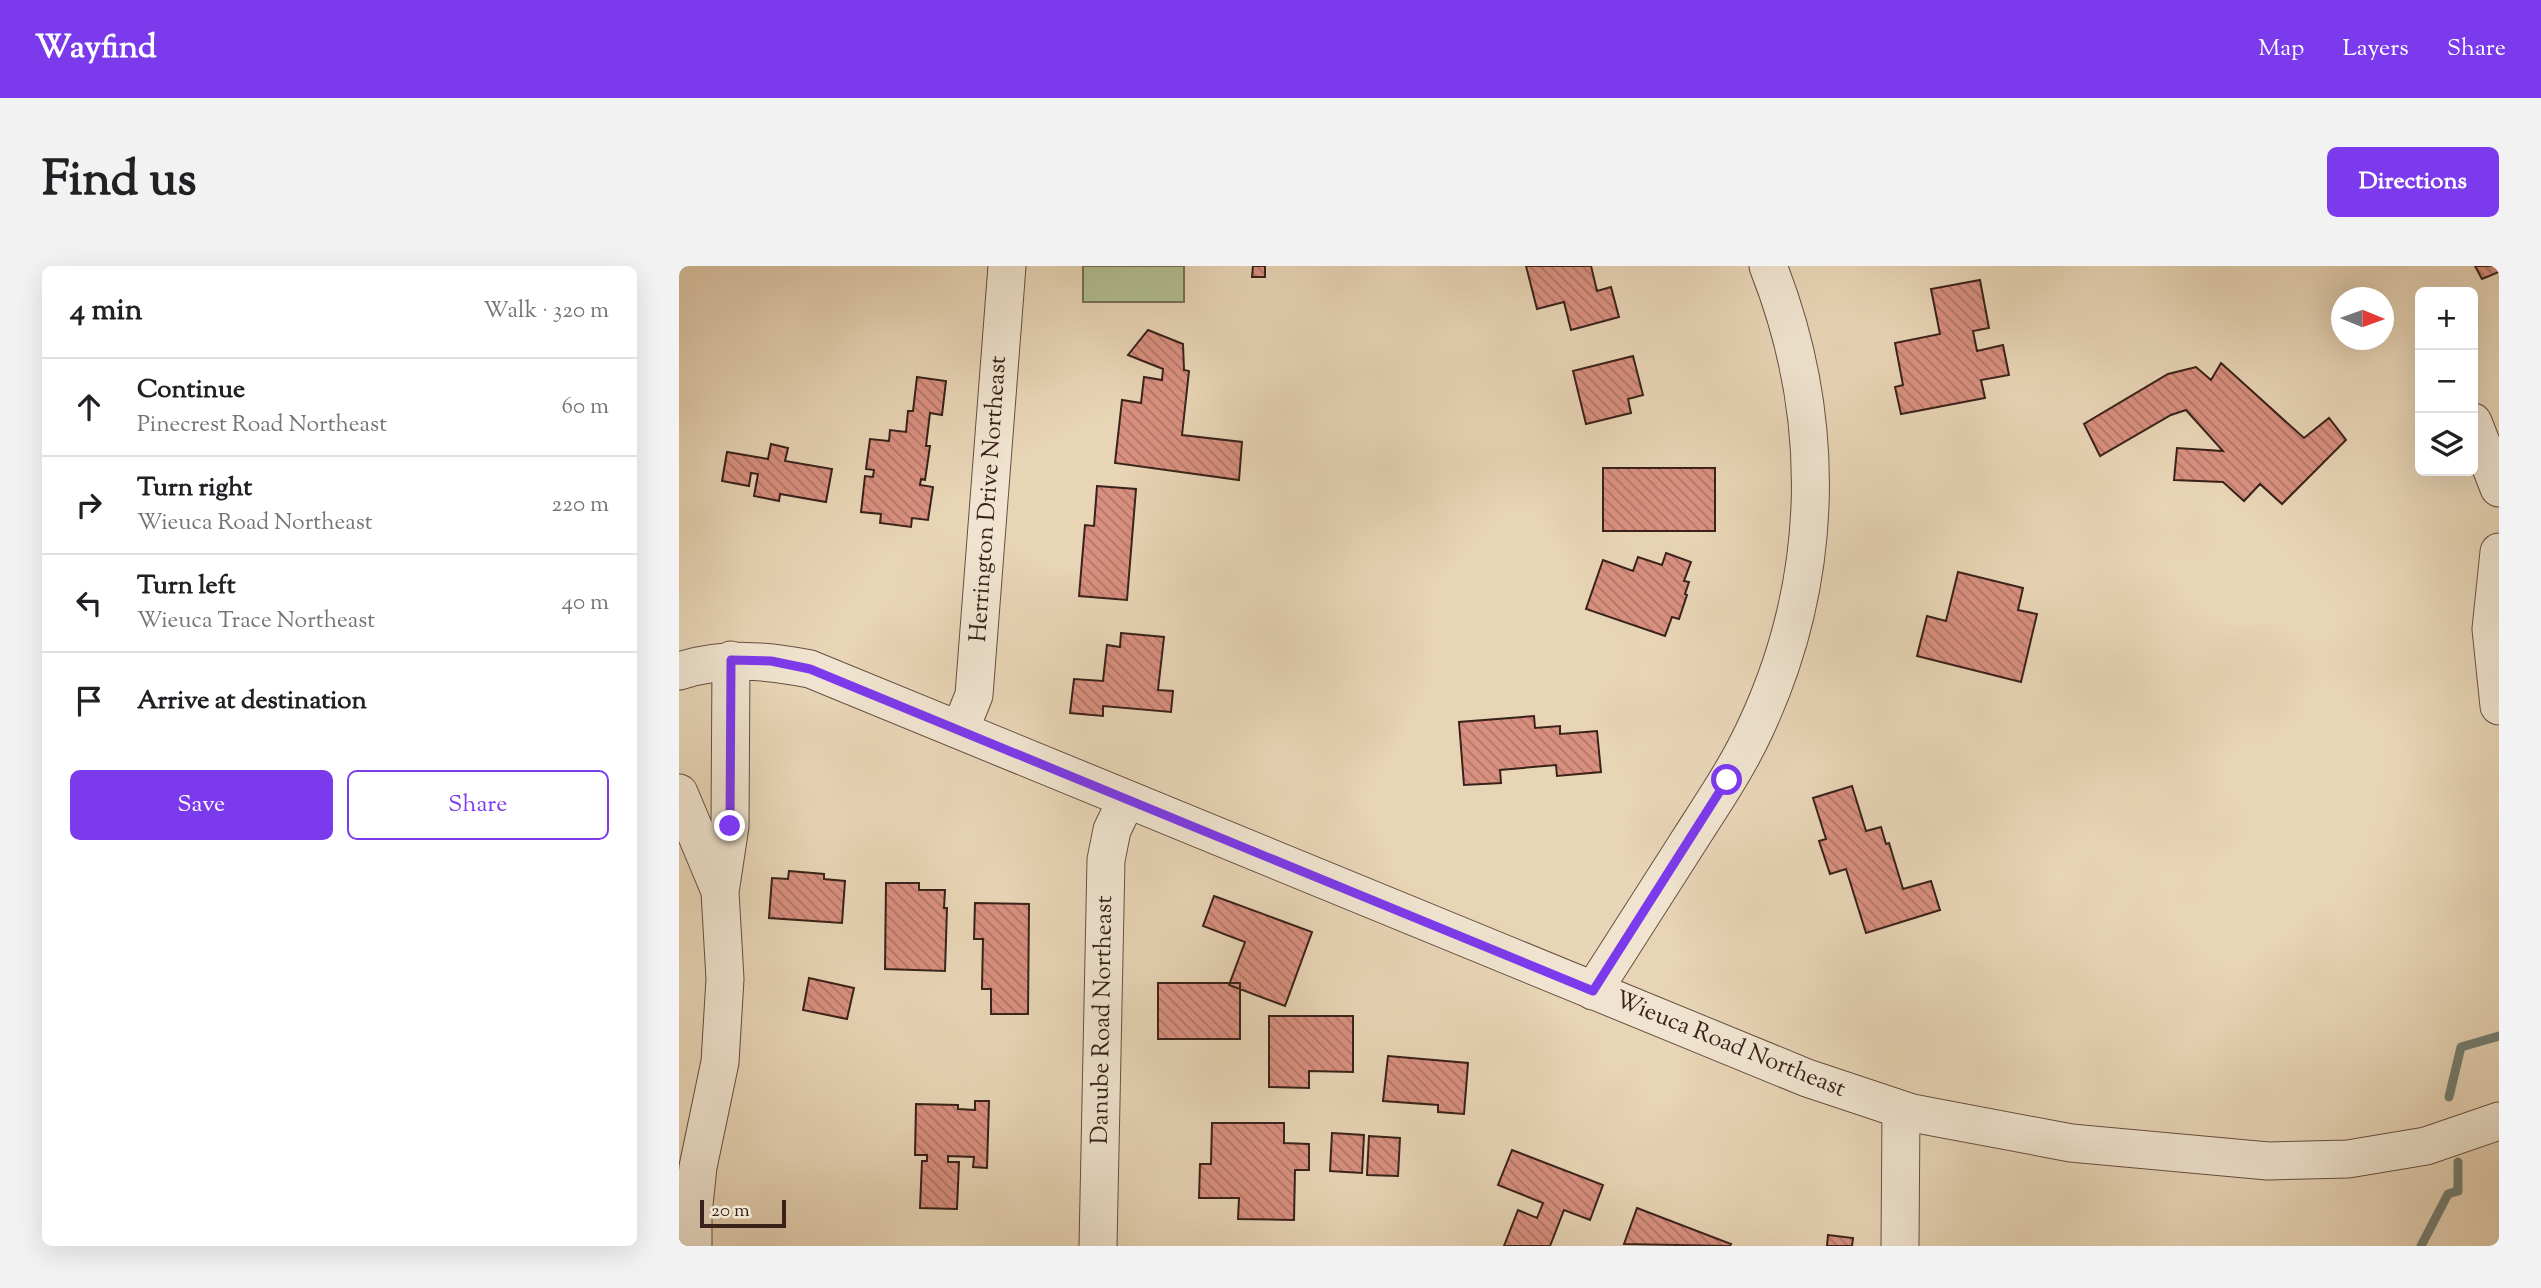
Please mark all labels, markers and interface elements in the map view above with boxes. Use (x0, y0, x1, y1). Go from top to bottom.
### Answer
text: Wayfind (35, 25, 157, 73)
text: Map (2258, 32, 2304, 66)
text: Layers (2342, 32, 2409, 66)
text: Share (2447, 32, 2506, 66)
text: Find us (42, 147, 196, 217)
button: Directions (2327, 147, 2499, 217)
north arrow (2331, 287, 2394, 350)
map controls (2415, 287, 2478, 476)
button: + (2415, 287, 2478, 350)
text: 4 min (70, 290, 143, 333)
text: Walk · 320 m (483, 295, 609, 328)
button: − (2415, 350, 2478, 413)
street label: Herrington Drive Northeast (962, 355, 1016, 643)
text: Continue (137, 372, 245, 409)
icon: ahead (70, 388, 108, 426)
text: 60 m (561, 391, 609, 424)
text: Pinecrest Road Northeast (137, 409, 387, 442)
button: layers (2415, 413, 2478, 476)
text: Turn right (137, 470, 252, 507)
icon: right (70, 486, 108, 524)
text: 220 m (551, 489, 609, 522)
text: Wieuca Road Northeast (137, 507, 373, 540)
text: Turn left (137, 568, 236, 605)
icon: left (70, 584, 108, 622)
text: 40 m (562, 587, 609, 620)
text: Wieuca Trace Northeast (137, 605, 375, 638)
icon: arrive (70, 682, 108, 720)
text: Arrive at destination (137, 683, 367, 720)
route start (1711, 764, 1742, 795)
button: Save (70, 770, 333, 840)
button: Share (347, 770, 609, 840)
route end (714, 810, 745, 841)
street label: Danube Road Northeast (1084, 895, 1122, 1145)
street label: Wieuca Road Northeast (1610, 983, 1850, 1107)
scale bar (700, 1197, 786, 1229)
text: 20 m (711, 1198, 750, 1225)

